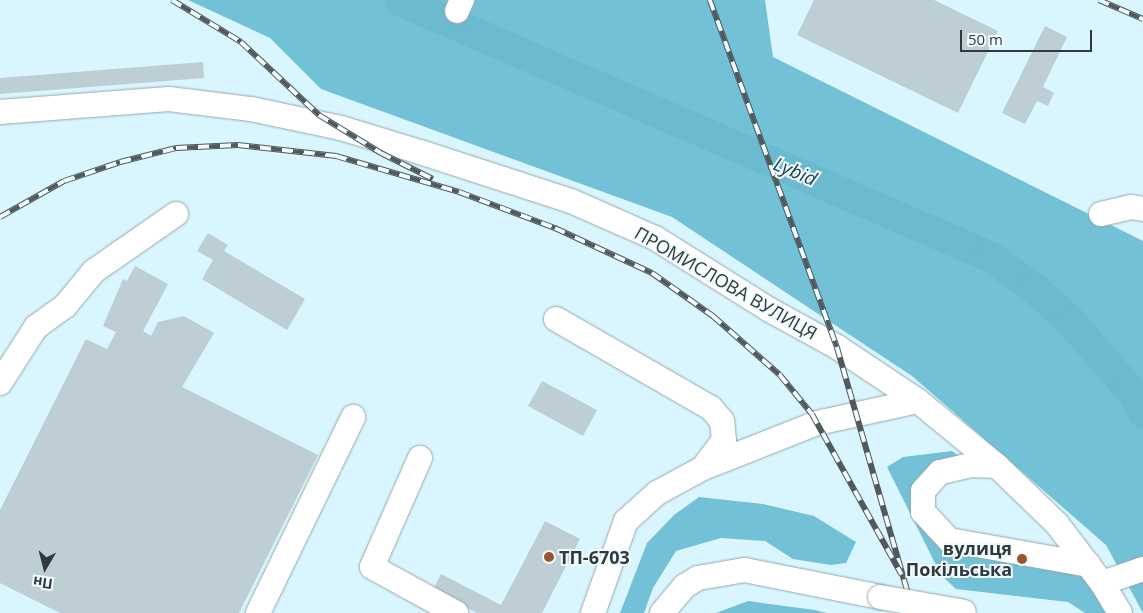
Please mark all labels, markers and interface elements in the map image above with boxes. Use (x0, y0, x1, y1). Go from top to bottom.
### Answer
scale bar (963, 20, 1096, 52)
text: 50 m (968, 29, 1003, 49)
water label: Lybid (770, 153, 820, 191)
street label: ПРОМИСЛОВА ВУЛИЦЯ (631, 222, 821, 344)
place label: вулиця Покільська (906, 538, 1012, 580)
north arrow (20, 543, 70, 593)
place label: ТП-6703 (559, 546, 630, 568)
marker: ТП-6703 (543, 551, 555, 563)
marker: вулиця Покільська (1016, 553, 1028, 565)
text: Пн (32, 573, 54, 594)

